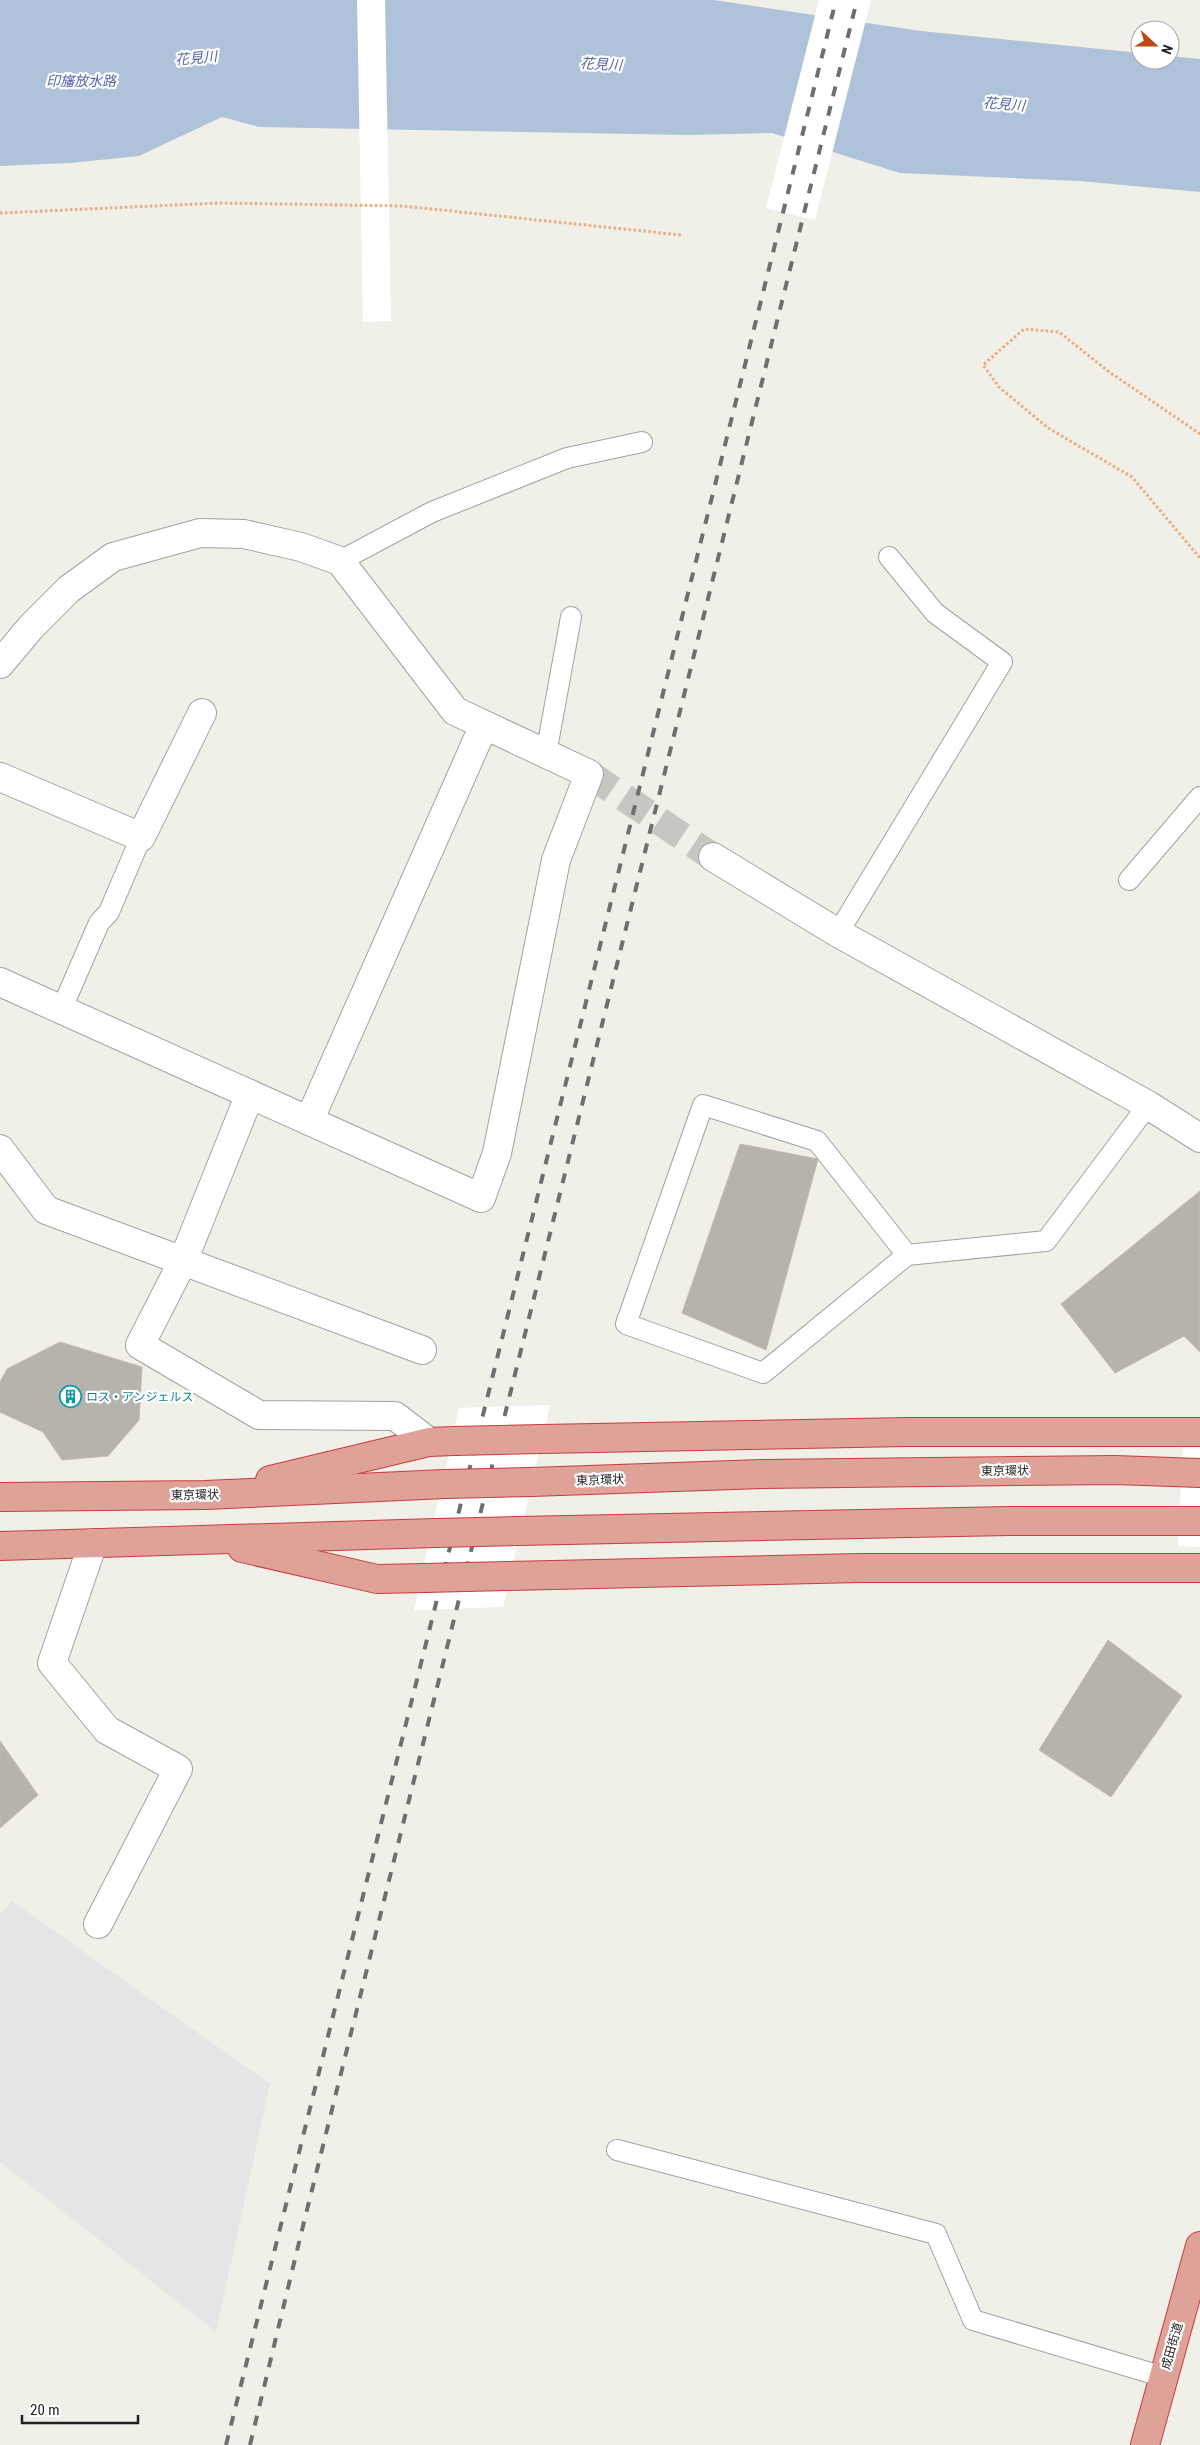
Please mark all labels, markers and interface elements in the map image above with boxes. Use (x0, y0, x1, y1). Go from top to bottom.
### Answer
north arrow (1130, 20, 1180, 70)
text: N (1158, 43, 1176, 57)
water label: 花見川 (174, 48, 220, 68)
water label: 花見川 (580, 55, 624, 73)
water label: 印旛放水路 (46, 73, 117, 89)
water label: 花見川 (982, 94, 1028, 114)
building icon: ロス・アンジェルス (58, 1385, 82, 1409)
place label: ロス・アンジェルス (86, 1390, 194, 1404)
street label: 東京環状 (981, 1464, 1029, 1478)
street label: 東京環状 (576, 1472, 624, 1488)
street label: 東京環状 (171, 1488, 219, 1502)
street label: 成田街道 (1159, 2321, 1185, 2371)
scale bar (22, 2392, 139, 2424)
text: 20 m (30, 2401, 60, 2419)

